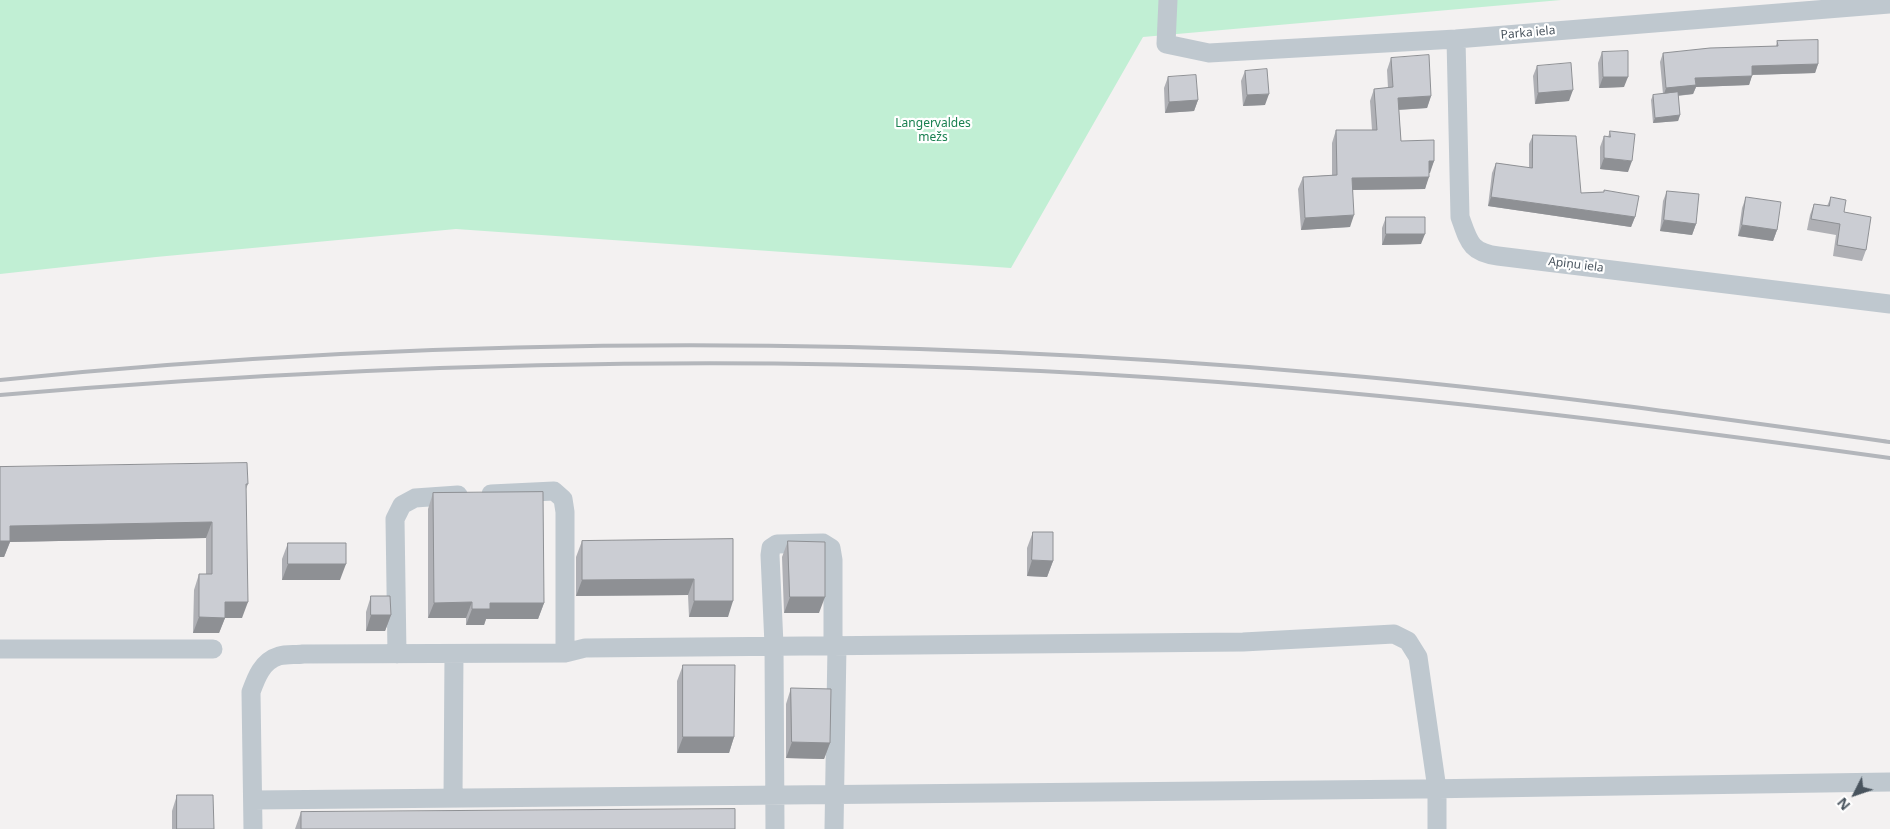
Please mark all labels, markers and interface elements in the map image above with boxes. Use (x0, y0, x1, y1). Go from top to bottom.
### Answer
street label: Parka iela (1500, 23, 1556, 43)
park label: Langervaldes mežs (895, 117, 971, 145)
street label: Apiņu iela (1547, 254, 1605, 276)
north arrow (1830, 769, 1880, 819)
text: N (1832, 794, 1854, 815)

